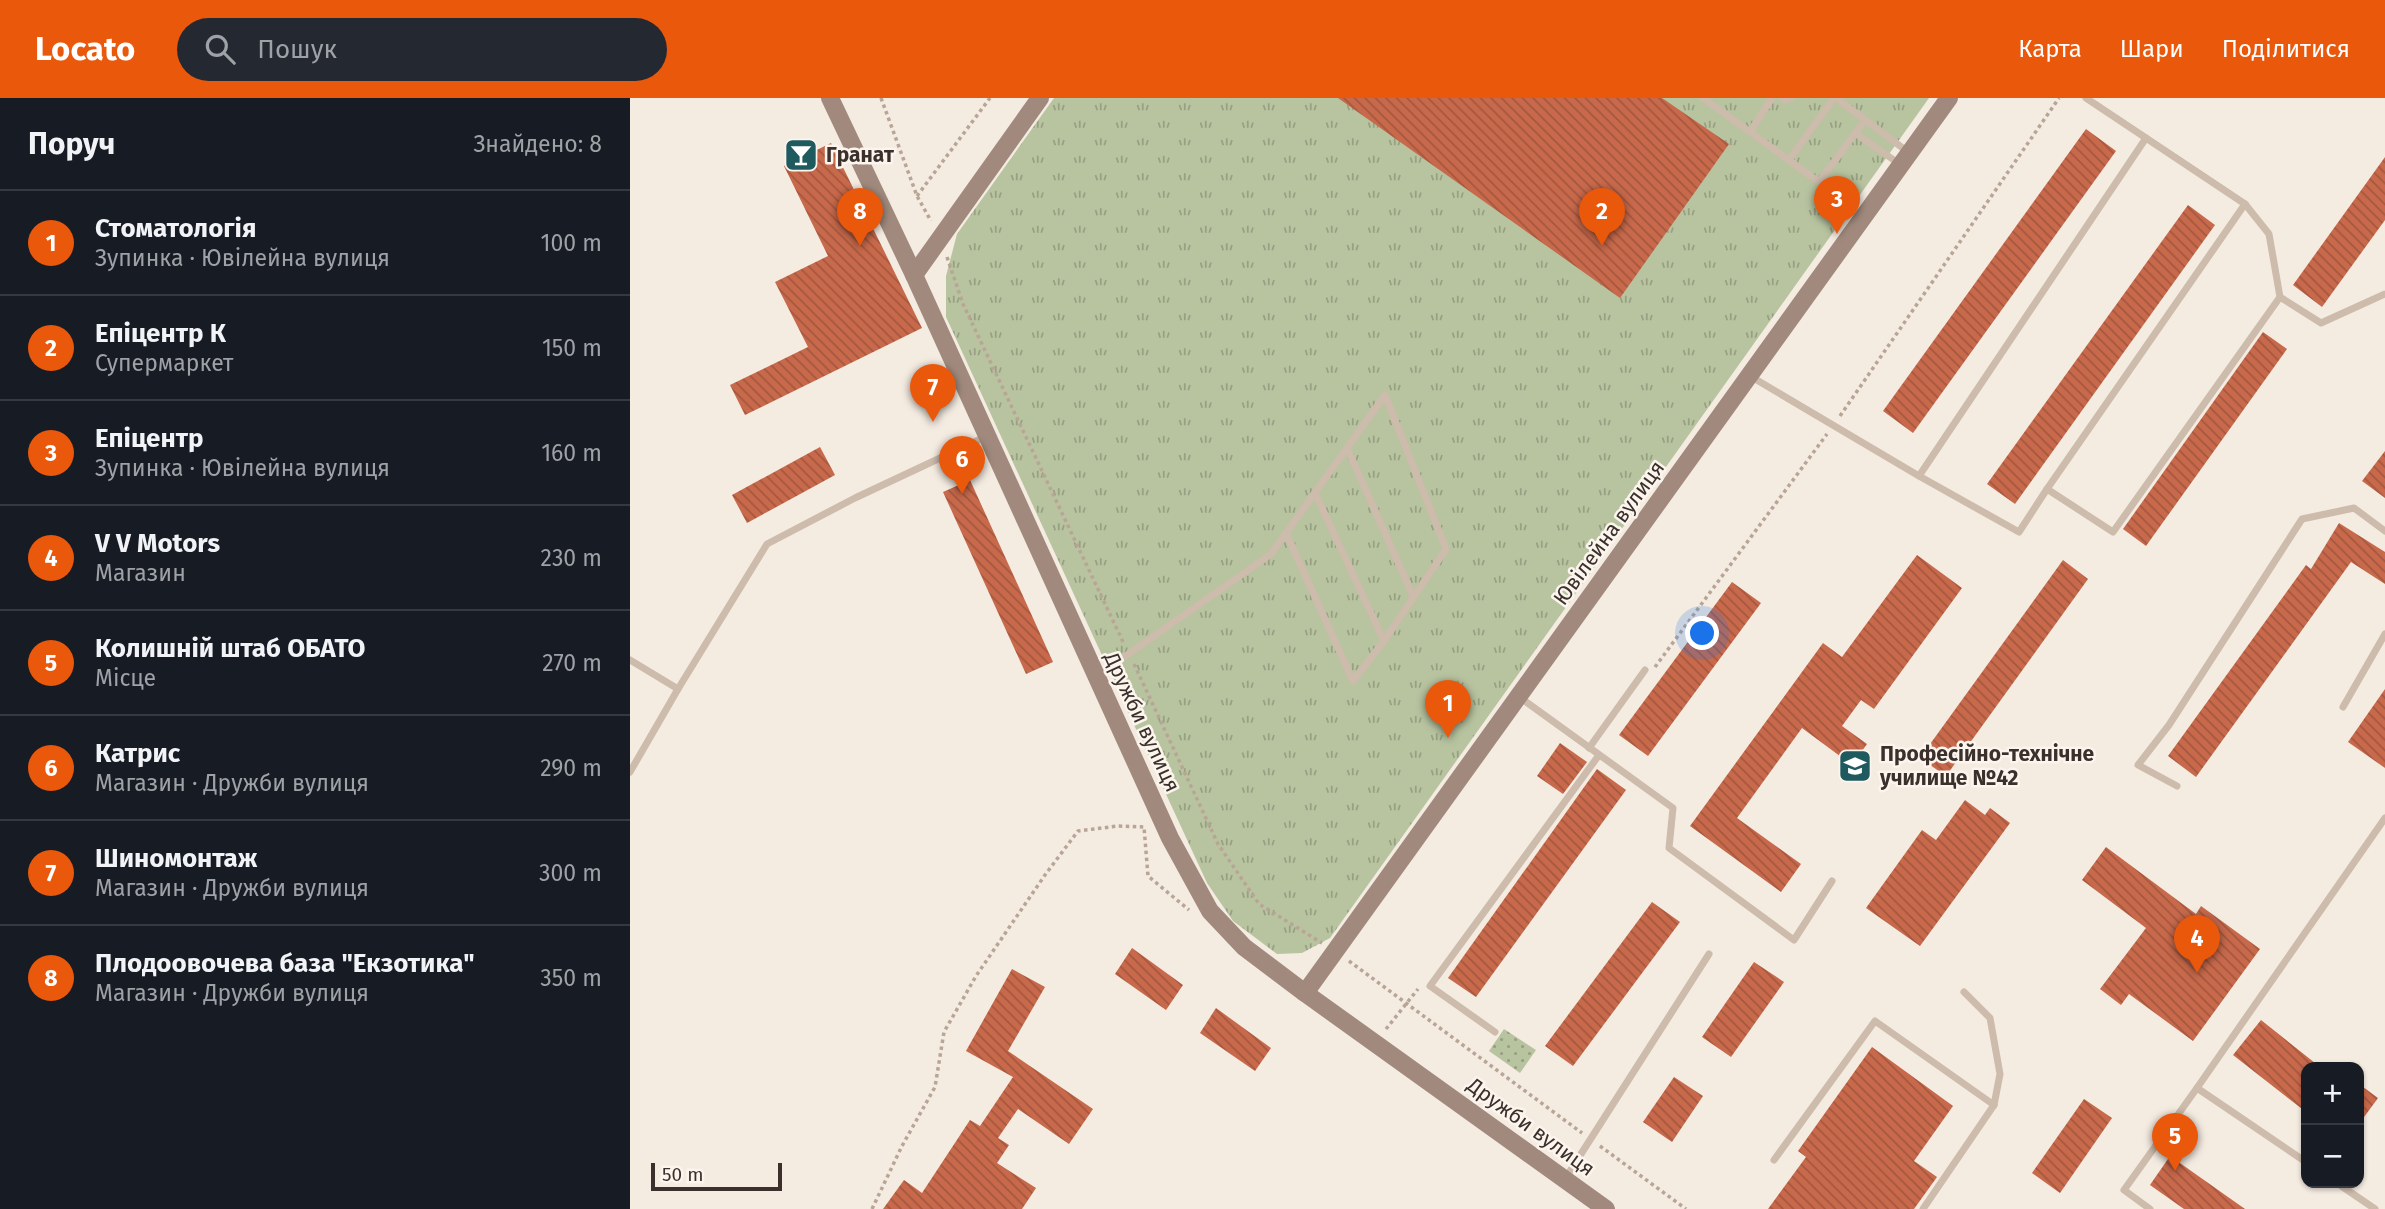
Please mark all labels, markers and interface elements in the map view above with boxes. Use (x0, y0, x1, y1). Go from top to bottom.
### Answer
search box (177, 18, 667, 81)
text: Locato (35, 29, 135, 69)
icon: search (201, 30, 239, 68)
text: Пошук (257, 34, 337, 65)
text: Карта (2018, 35, 2082, 63)
text: Шари (2120, 35, 2184, 63)
text: Поділитися (2222, 35, 2350, 63)
text: Поруч (28, 126, 115, 162)
text: Знайдено: 8 (473, 130, 602, 158)
bar icon: Гранат (782, 136, 820, 174)
place label: Гранат (826, 142, 895, 168)
pin: 3 (1814, 176, 1860, 234)
pin: 8 (837, 188, 883, 246)
pin: 2 (1579, 188, 1625, 246)
text: Стоматологія (95, 213, 256, 244)
text: 1 (46, 229, 56, 257)
text: 100 m (541, 229, 602, 257)
text: Зупинка · Ювілейна вулиця (95, 244, 390, 272)
text: Епіцентр К (95, 318, 226, 349)
text: 2 (45, 334, 57, 362)
text: 150 m (542, 334, 602, 362)
text: Супермаркет (95, 349, 233, 377)
pin: 7 (910, 364, 956, 422)
text: Епіцентр (95, 423, 203, 454)
pin: 6 (939, 436, 985, 494)
text: 3 (45, 439, 57, 467)
text: 160 m (541, 439, 602, 467)
text: Зупинка · Ювілейна вулиця (95, 454, 390, 482)
street label: Ювілейна вулиця (1548, 456, 1670, 610)
text: V V Motors (95, 528, 220, 559)
text: 4 (45, 544, 58, 572)
text: 230 m (541, 544, 602, 572)
text: Магазин (95, 559, 186, 587)
your location (1685, 616, 1719, 650)
text: Колишній штаб ОБАТО (95, 633, 365, 664)
street label: Дружби вулиця (1098, 647, 1186, 796)
text: 5 (45, 649, 57, 677)
text: 270 m (542, 649, 602, 677)
text: Місце (95, 664, 156, 692)
pin: 1 (1425, 680, 1471, 738)
text: Катрис (95, 738, 180, 769)
place label: Професійно-технічне училище №42 (1879, 741, 2095, 791)
school or university icon: Професійно-технічне училище №42 (1836, 747, 1874, 785)
text: 6 (45, 754, 57, 782)
text: 290 m (540, 754, 602, 782)
text: Магазин · Дружби вулиця (95, 769, 369, 797)
text: Шиномонтаж (95, 843, 258, 874)
text: 7 (46, 859, 56, 887)
text: 300 m (539, 859, 602, 887)
text: Магазин · Дружби вулиця (95, 874, 369, 902)
pin: 4 (2174, 915, 2220, 973)
text: Плодоовочева база "Екзотика" (95, 948, 475, 979)
text: 8 (44, 964, 58, 992)
text: 350 m (540, 964, 602, 992)
text: Магазин · Дружби вулиця (95, 979, 369, 1007)
map controls (2301, 1062, 2364, 1188)
button: + (2301, 1062, 2364, 1125)
street label: Дружби вулиця (1461, 1071, 1600, 1182)
pin: 5 (2152, 1113, 2198, 1171)
button: − (2301, 1125, 2364, 1188)
scale bar (651, 1160, 782, 1192)
text: 50 m (662, 1163, 703, 1186)

